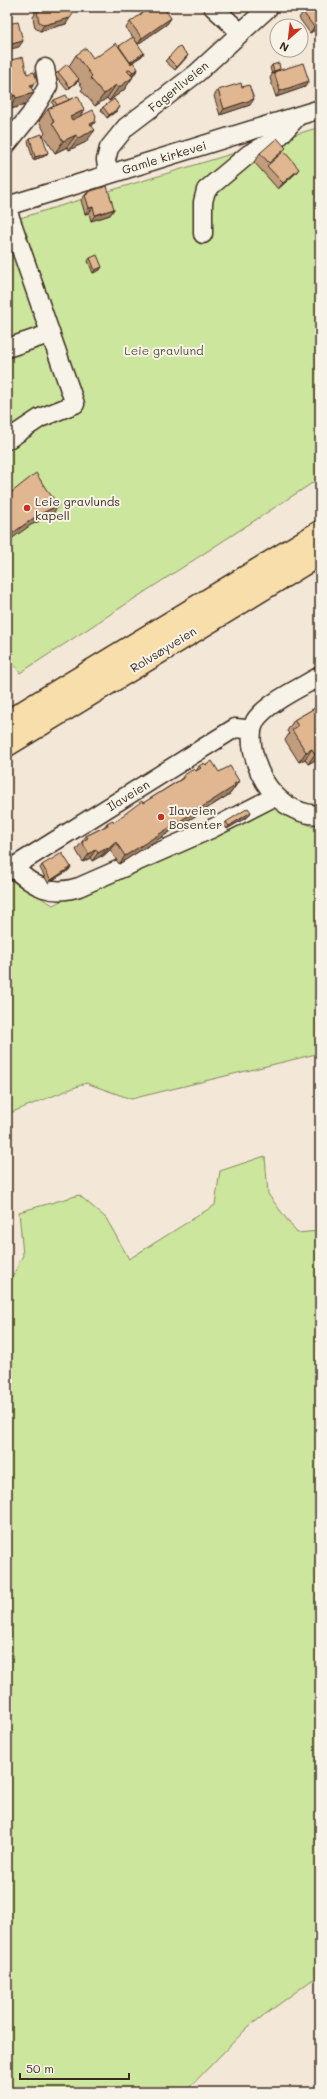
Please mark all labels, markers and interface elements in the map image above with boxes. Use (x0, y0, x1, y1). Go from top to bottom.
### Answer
north arrow (269, 18, 309, 58)
text: N (277, 39, 291, 56)
street label: Fagerliveien (145, 57, 211, 115)
street label: Gamle kirkevei (120, 137, 208, 177)
park label: Leie gravlund (124, 342, 204, 358)
place label: Leie gravlunds kapell (35, 493, 120, 523)
marker: Leie gravlunds kapell (22, 503, 32, 513)
street label: Rolvsøyveien (127, 622, 199, 676)
street label: Ilaveien (104, 776, 152, 814)
place label: Ilaveien Bosenter (169, 802, 222, 832)
marker: Ilaveien Bosenter (156, 812, 166, 822)
scale bar (20, 2055, 129, 2081)
text: 50 m (26, 2060, 54, 2076)

